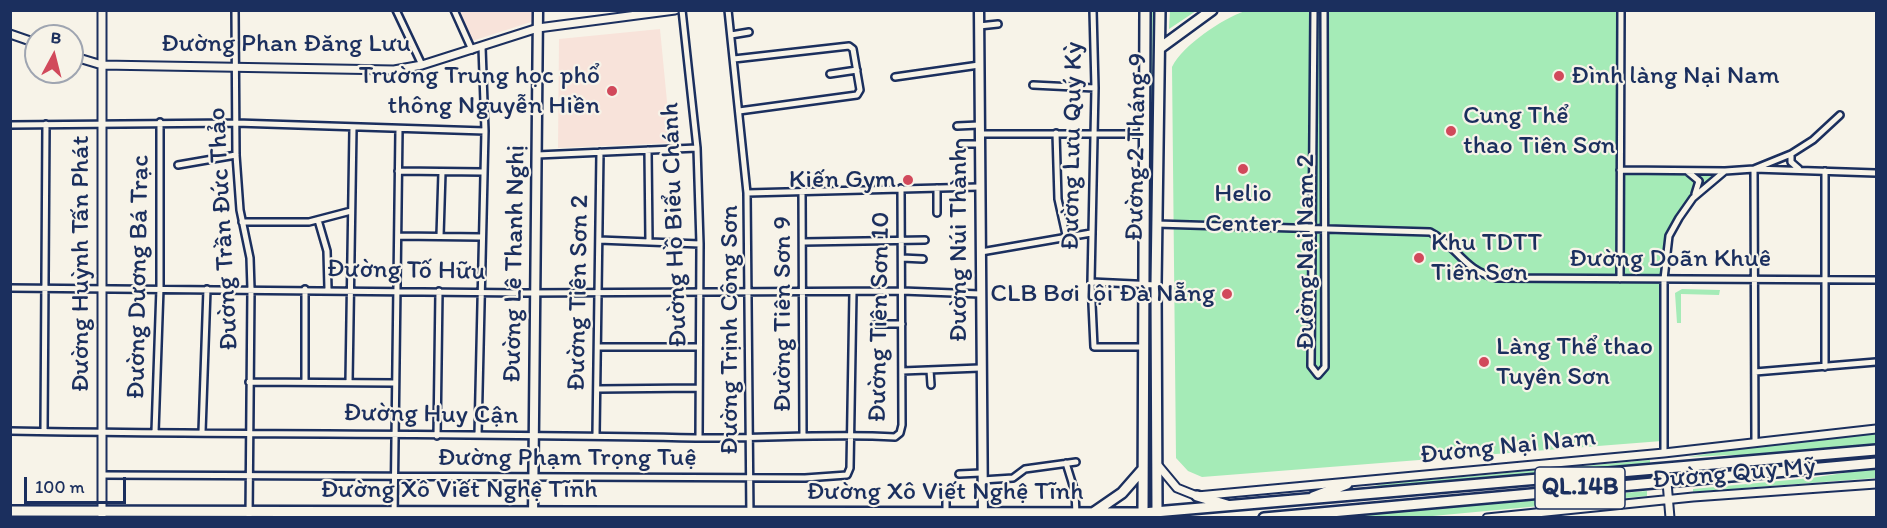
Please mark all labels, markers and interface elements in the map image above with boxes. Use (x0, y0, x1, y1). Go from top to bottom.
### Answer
north arrow (24, 24, 84, 84)
text: B (50, 28, 62, 48)
street label: Đường Phan Đăng Lưu (161, 28, 411, 60)
street label: Đường Lưu Quý Kỳ (1056, 41, 1090, 251)
street label: Đường 2 Tháng 9 (1120, 53, 1154, 241)
place label: Trường Trung học phổ thông Nguyễn Hiền (359, 60, 600, 122)
place label: Đình làng Nại Nam (1571, 60, 1780, 92)
marker: Đình làng Nại Nam (1552, 69, 1566, 83)
marker: Trường Trung học phổ thông Nguyễn Hiền (605, 84, 619, 98)
place label: Cung Thể thao Tiên Sơn (1463, 100, 1616, 162)
street label: Đường Hồ Biểu Chánh (655, 102, 695, 348)
street label: Đường Trần Đức Thảo (202, 107, 246, 351)
marker: Cung Thể thao Tiên Sơn (1444, 124, 1458, 138)
street label: Đường Huỳnh Tấn Phát (65, 136, 97, 392)
street label: Đường Lê Thanh Nghị (497, 145, 533, 383)
street label: Đường Núi Thành (943, 148, 975, 342)
street label: Đường Dương Bá Trạc (121, 154, 157, 400)
street label: Đường Nại Nam 2 (1290, 154, 1322, 350)
marker: Helio Center (1236, 162, 1250, 176)
place label: Kiến Gym (789, 164, 896, 196)
marker: Kiến Gym (901, 173, 915, 187)
place label: Helio Center (1205, 178, 1281, 240)
street label: Đường Tiên Sơn 2 (562, 195, 596, 391)
street label: Đường Trịnh Công Sơn (714, 205, 746, 455)
street label: Đường Tiên Sơn 10 (863, 211, 897, 423)
street label: Đường Tiên Sơn 9 (767, 216, 799, 412)
place label: Khu TDTT Tiên Sơn (1431, 227, 1542, 288)
street label: Đường Doãn Khuê (1569, 243, 1771, 275)
marker: Khu TDTT Tiên Sơn (1412, 251, 1426, 265)
street label: Đường Tố Hữu (326, 254, 486, 288)
place label: CLB Bơi lội Đà Nẵng (990, 278, 1215, 310)
marker: CLB Bơi lội Đà Nẵng (1220, 287, 1234, 301)
place label: Làng Thể thao Tuyên Sơn (1496, 331, 1653, 392)
marker: Làng Thể thao Tuyên Sơn (1477, 355, 1491, 369)
street label: Đường Huy Cận (343, 398, 519, 432)
street label: Đường Nại Nam (1419, 422, 1597, 472)
street label: Đường Phạm Trọng Tuệ (437, 442, 697, 474)
street label: Đường Quy Mỹ (1651, 451, 1817, 497)
scale bar (27, 465, 129, 503)
road number: QL.14B (1535, 467, 1625, 509)
street label: Đường Xô Viết Nghệ Tĩnh (320, 474, 598, 506)
text: 100 m (35, 476, 85, 498)
street label: Đường Xô Viết Nghệ Tĩnh (806, 476, 1084, 508)

